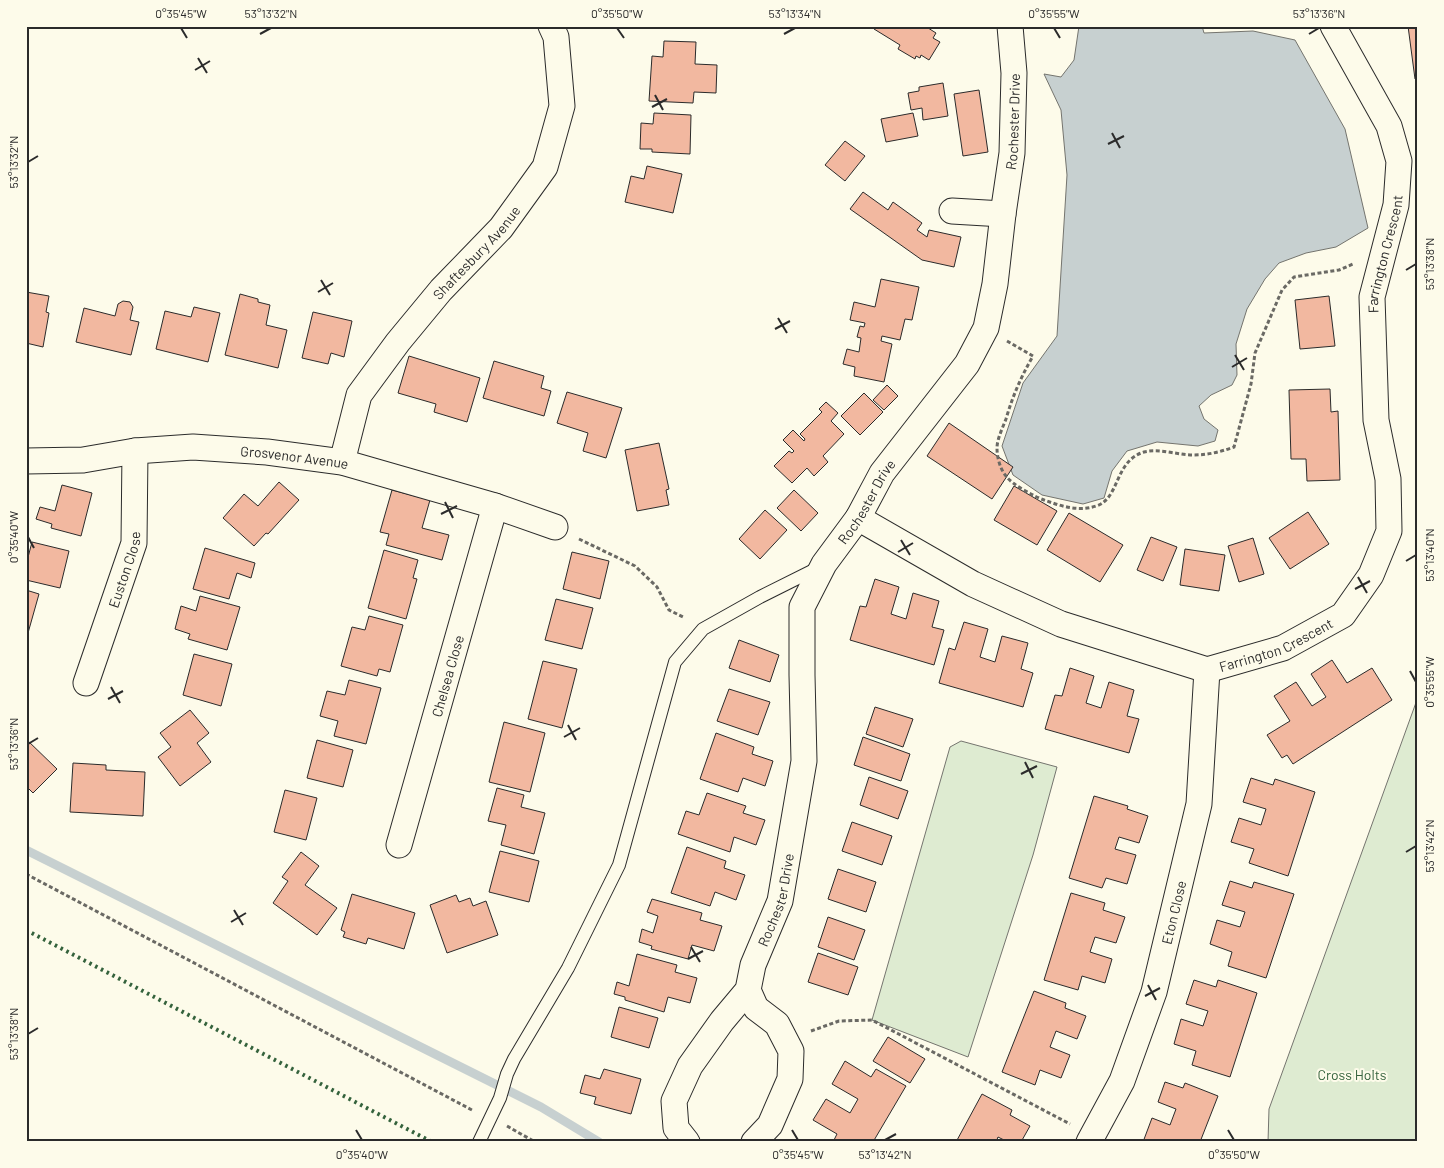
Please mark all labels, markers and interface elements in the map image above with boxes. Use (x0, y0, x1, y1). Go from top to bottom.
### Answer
text: 0°35'45"W (155, 6, 207, 20)
text: 53°13'32"N (245, 6, 297, 20)
text: 0°35'50"W (591, 6, 643, 20)
text: 53°13'34"N (769, 6, 821, 20)
text: 0°35'55"W (1028, 6, 1080, 20)
text: 53°13'36"N (1293, 6, 1345, 20)
street label: Rochester Drive (1001, 73, 1022, 171)
text: 53°13'32"N (6, 136, 20, 188)
street label: Farrington Crescent (1363, 194, 1405, 314)
street label: Shaftesbury Avenue (429, 202, 523, 302)
text: 53°13'38"N (1422, 238, 1436, 290)
street label: Grosvenor Avenue (240, 442, 351, 472)
street label: Rochester Drive (833, 455, 898, 547)
text: 0°35'40"W (6, 510, 20, 563)
text: 53°13'40"N (1422, 528, 1436, 582)
street label: Euston Close (104, 531, 143, 610)
street label: Farrington Crescent (1217, 614, 1336, 675)
street label: Chelsea Close (427, 633, 467, 719)
text: 0°35'55"W (1422, 656, 1436, 708)
text: 53°13'36"N (6, 718, 20, 770)
text: 53°13'42"N (1422, 819, 1436, 873)
street label: Rochester Drive (753, 852, 797, 949)
street label: Eton Close (1157, 879, 1189, 946)
text: 53°13'38"N (6, 1008, 20, 1060)
park label: Cross Holts (1317, 1066, 1387, 1083)
text: 0°35'40"W (336, 1147, 389, 1161)
text: 0°35'45"W (772, 1147, 824, 1161)
text: 53°13'42"N (858, 1147, 912, 1161)
text: 0°35'50"W (1208, 1147, 1260, 1161)

